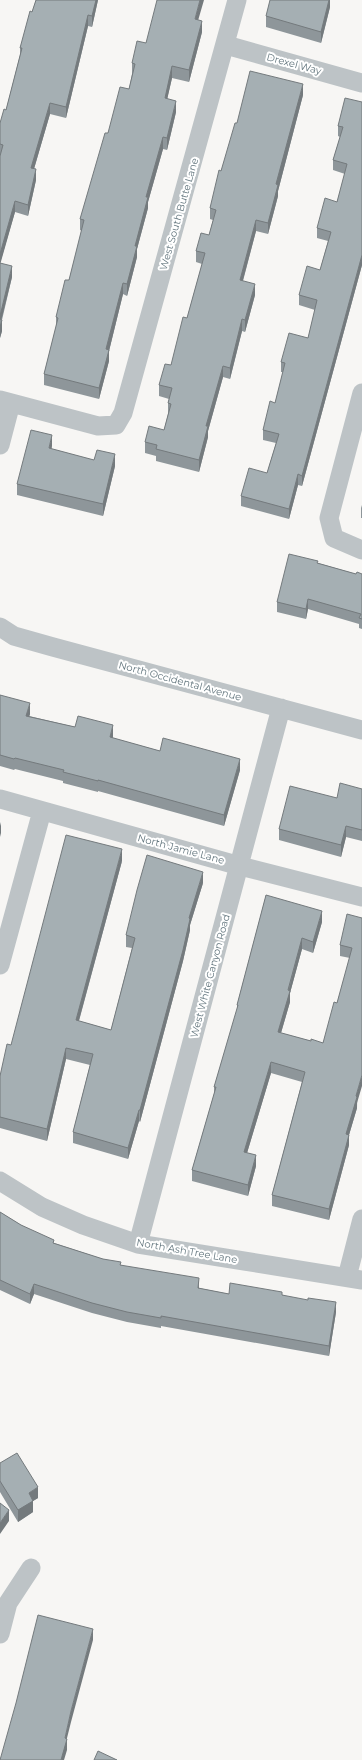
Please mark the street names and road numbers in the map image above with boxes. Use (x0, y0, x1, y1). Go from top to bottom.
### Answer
street label: Drexel Way (265, 50, 323, 78)
street label: West South Butte Lane (157, 156, 201, 272)
street label: North Occidental Avenue (117, 658, 243, 704)
street label: North Jamie Lane (136, 831, 226, 867)
street label: West White Canyon Road (187, 913, 233, 1039)
street label: North Ash Tree Lane (136, 1236, 238, 1266)

